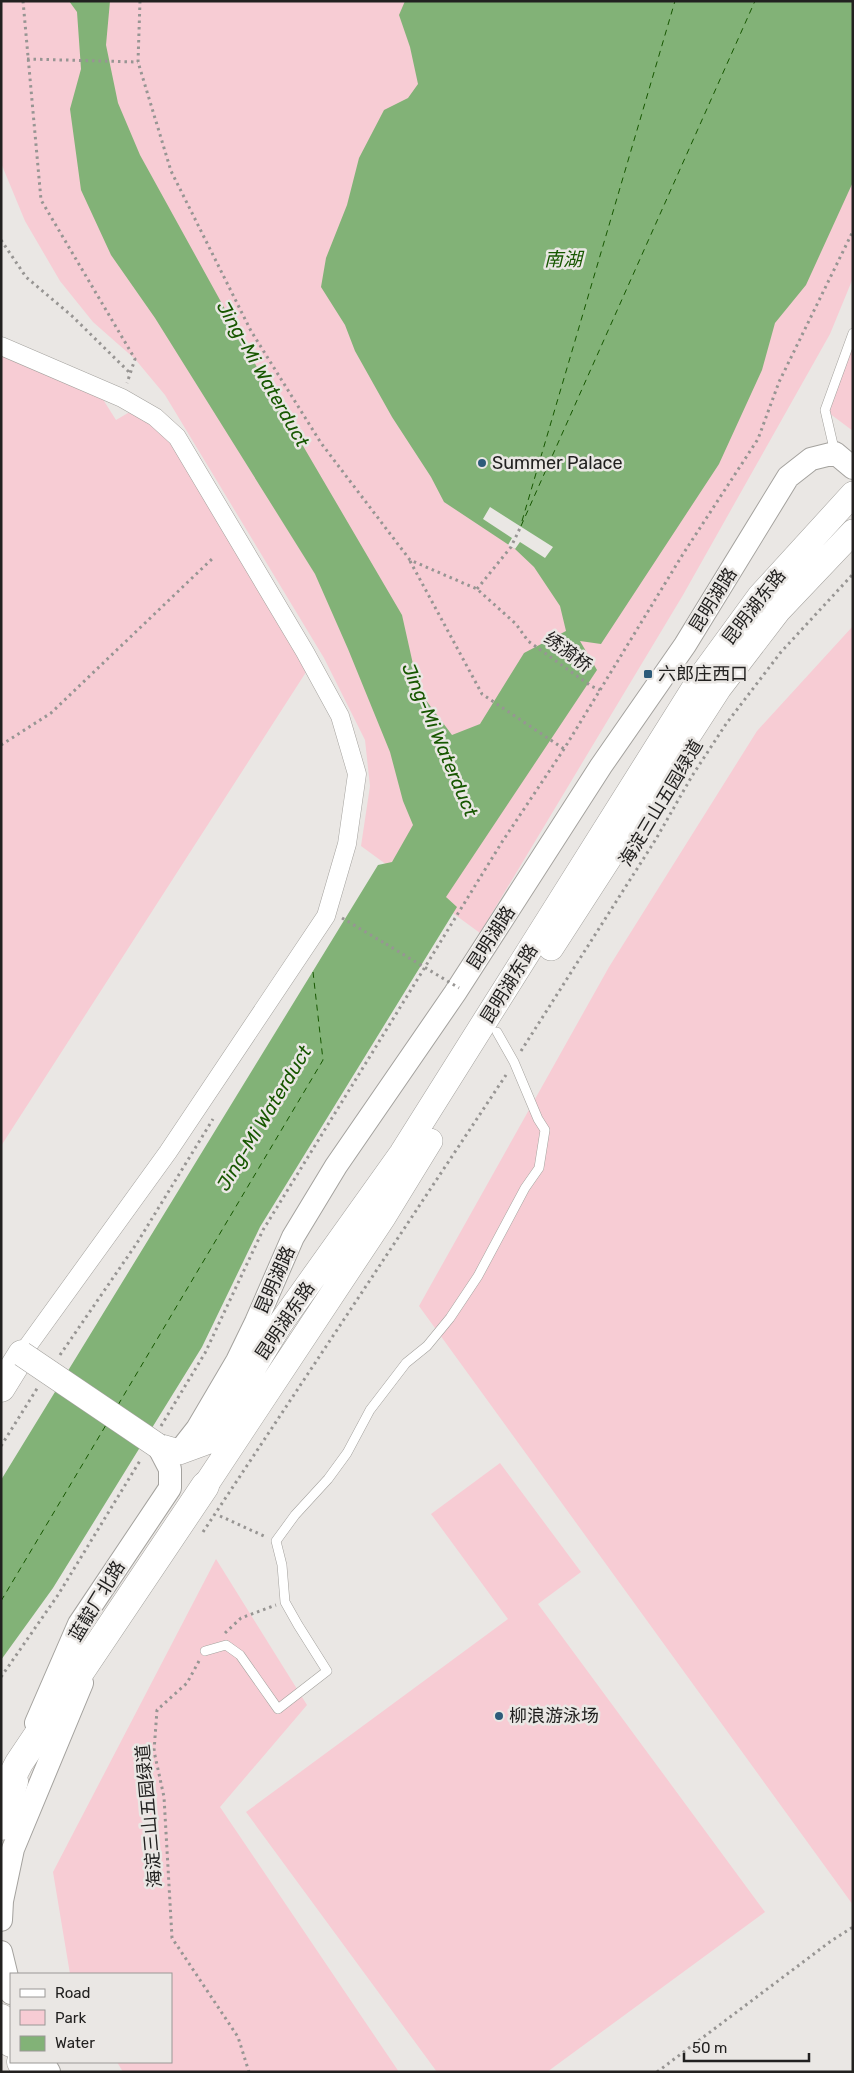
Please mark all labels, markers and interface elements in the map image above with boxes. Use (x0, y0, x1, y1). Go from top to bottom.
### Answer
water label: 南湖 (544, 248, 585, 271)
water label: Jing-Mi Waterduct (212, 297, 314, 452)
place label: Summer Palace (492, 452, 623, 474)
marker: Summer Palace (476, 457, 488, 469)
street label: 昆明湖路 (685, 564, 741, 636)
street label: 昆明湖东路 (718, 565, 790, 649)
street label: 绣漪桥 (540, 627, 596, 677)
water label: Jing-Mi Waterduct (397, 660, 483, 821)
place label: 六郎庄西口 (658, 663, 748, 685)
marker: 六郎庄西口 (642, 668, 654, 680)
street label: 海淀三山五园绿道 (614, 736, 708, 870)
street label: 昆明湖路 (462, 902, 520, 974)
street label: 昆明湖东路 (476, 940, 542, 1028)
water label: Jing-Mi Waterduct (212, 1041, 317, 1194)
street label: 昆明湖路 (250, 1243, 300, 1317)
street label: 昆明湖东路 (251, 1278, 319, 1364)
street label: 蓝靛厂北路 (64, 1557, 130, 1645)
place label: 柳浪游泳场 (509, 1705, 599, 1727)
marker: 柳浪游泳场 (493, 1710, 505, 1722)
street label: 海淀三山五园绿道 (132, 1743, 166, 1889)
legend (10, 1973, 172, 2063)
text: Road (55, 1984, 91, 2002)
text: Park (55, 2009, 86, 2027)
scale bar (684, 2030, 809, 2062)
text: Water (55, 2034, 95, 2052)
text: 50 m (692, 2039, 727, 2057)

